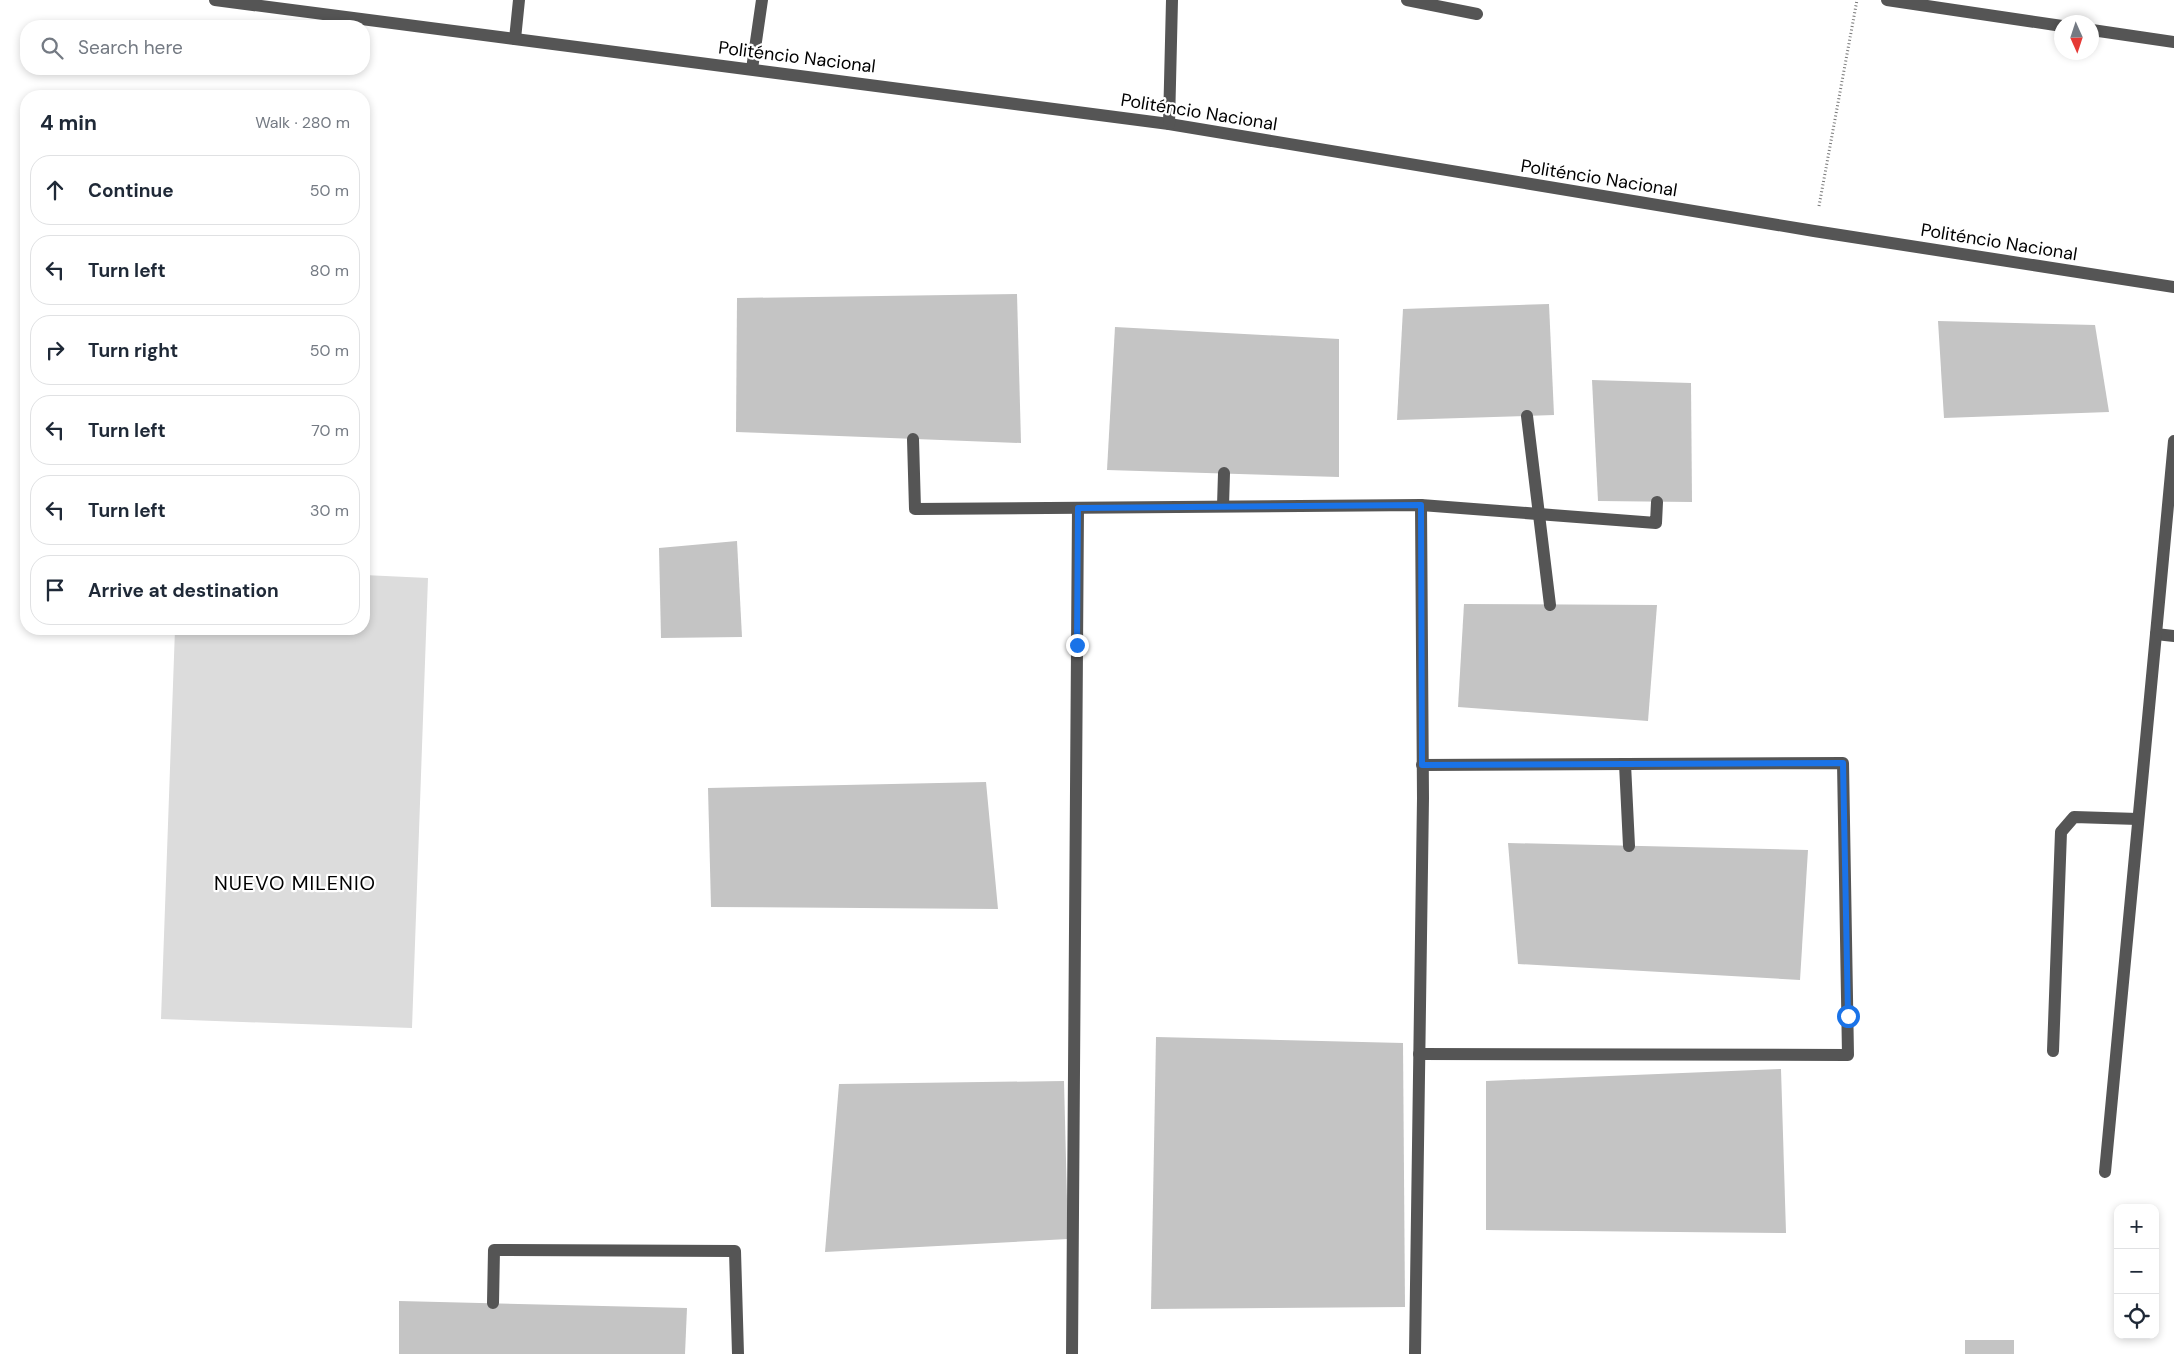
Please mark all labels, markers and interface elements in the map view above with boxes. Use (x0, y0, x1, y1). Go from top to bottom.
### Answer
north arrow (2054, 15, 2099, 60)
search box (20, 20, 370, 75)
icon: search (38, 34, 66, 62)
text: Search here (78, 35, 183, 60)
street label: Politéncio Nacional (717, 35, 877, 79)
street label: Politéncio Nacional (1119, 88, 1279, 136)
text: 4 min (40, 109, 97, 137)
text: Walk · 280 m (255, 112, 350, 133)
street label: Politéncio Nacional (1519, 154, 1679, 202)
icon: ahead (41, 176, 69, 204)
text: Continue (88, 178, 174, 203)
text: 50 m (310, 180, 349, 201)
street label: Politéncio Nacional (1919, 218, 2079, 266)
icon: left (41, 256, 69, 284)
text: Turn left (88, 258, 166, 283)
text: 80 m (310, 260, 349, 281)
icon: right (41, 336, 69, 364)
text: Turn right (88, 338, 178, 363)
text: 50 m (310, 340, 349, 361)
icon: left (41, 416, 69, 444)
text: Turn left (88, 418, 166, 443)
text: 70 m (311, 420, 349, 441)
icon: left (41, 496, 69, 524)
text: Turn left (88, 498, 166, 523)
text: 30 m (310, 500, 349, 521)
icon: arrive (41, 576, 69, 604)
text: Arrive at destination (88, 578, 279, 603)
route end (1066, 634, 1089, 657)
district label: NUEVO MILENIO (214, 870, 376, 896)
route start (1837, 1005, 1860, 1028)
map controls (2114, 1204, 2159, 1339)
button: + (2114, 1204, 2159, 1249)
button: − (2114, 1249, 2159, 1294)
button: locate (2114, 1294, 2159, 1339)

